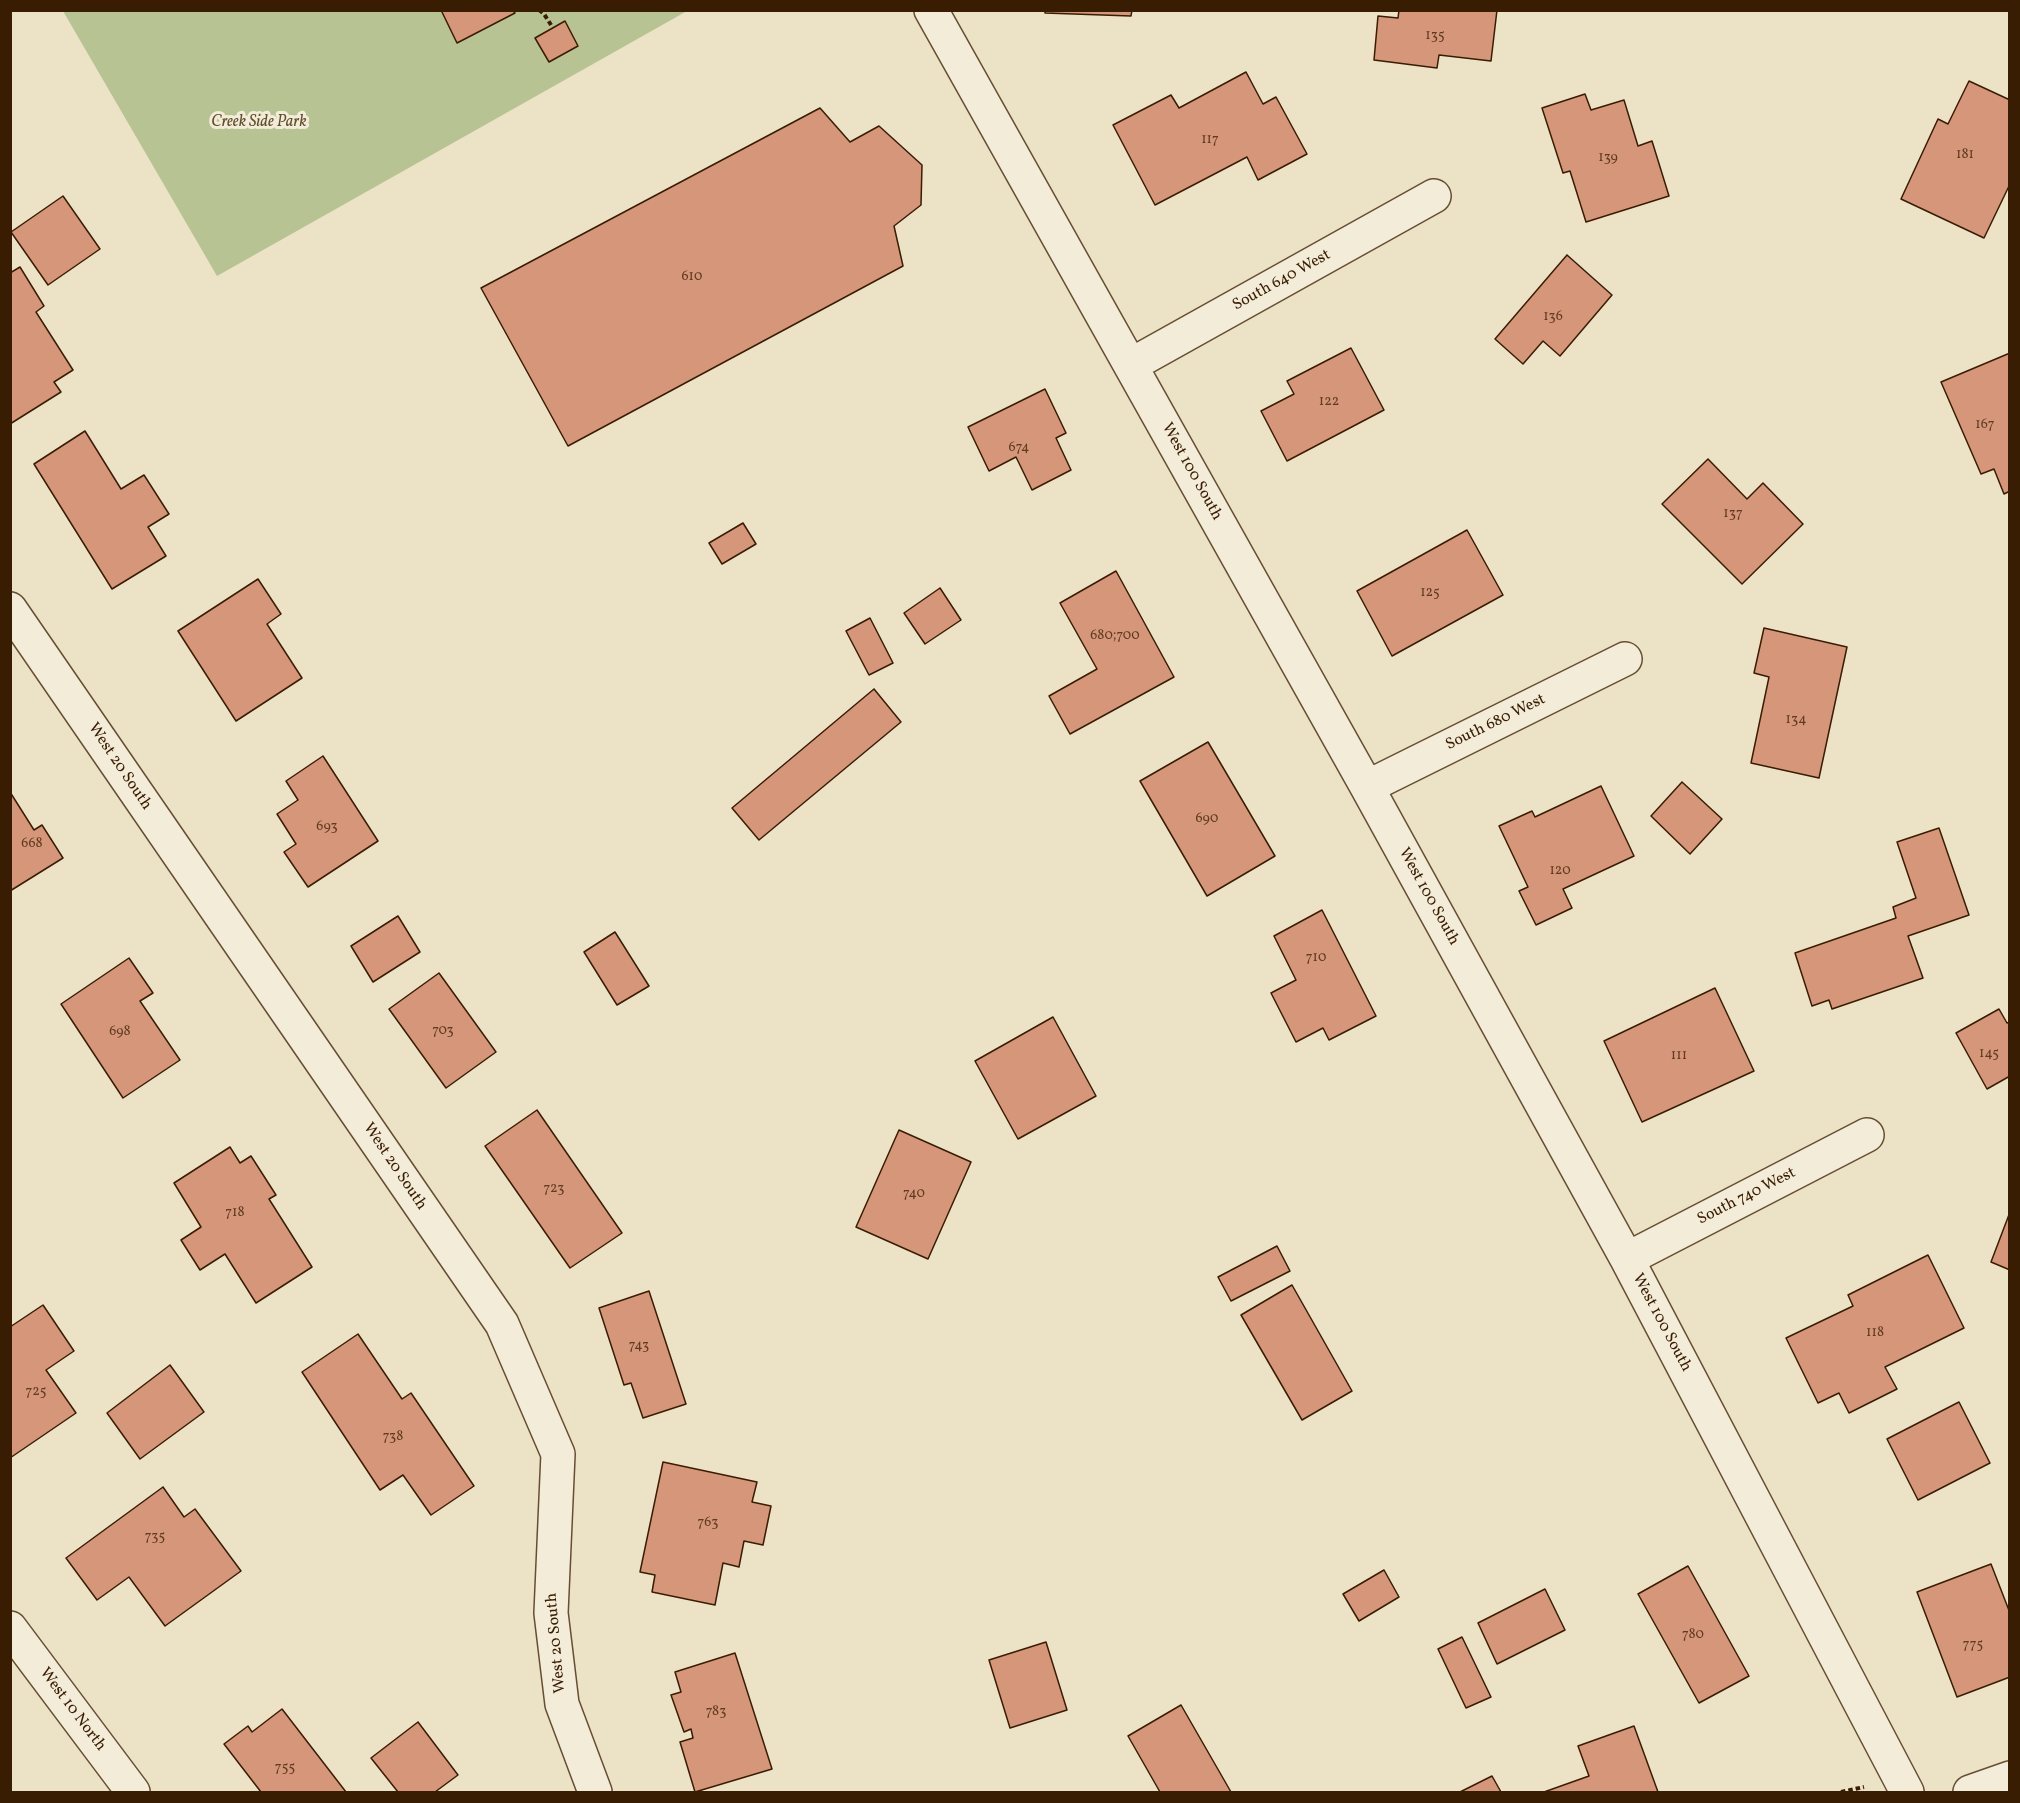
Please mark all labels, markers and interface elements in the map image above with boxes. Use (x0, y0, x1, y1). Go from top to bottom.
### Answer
house number: 135 (1425, 28, 1445, 44)
park label: Creek Side Park (211, 113, 307, 133)
house number: 117 (1201, 132, 1219, 148)
house number: 181 (1956, 147, 1974, 163)
house number: 139 (1598, 150, 1618, 166)
street label: South 640 West (1230, 246, 1334, 316)
house number: 610 (682, 269, 702, 285)
house number: 136 (1543, 309, 1563, 325)
house number: 122 (1319, 394, 1339, 410)
house number: 167 (1975, 417, 1995, 433)
street label: West 100 South (1156, 420, 1226, 524)
house number: 674 (1009, 440, 1029, 456)
house number: 137 (1723, 506, 1743, 522)
house number: 125 (1420, 585, 1440, 601)
house number: 680;700 (1090, 628, 1140, 644)
street label: South 680 West (1443, 691, 1549, 755)
house number: 134 (1786, 712, 1806, 728)
street label: West 20 South (83, 720, 155, 814)
house number: 690 (1195, 811, 1219, 827)
house number: 693 (316, 819, 338, 835)
house number: 668 (21, 836, 43, 852)
street label: West 100 South (1393, 845, 1463, 949)
house number: 120 (1549, 863, 1571, 879)
house number: 710 (1306, 950, 1326, 966)
house number: 703 (432, 1023, 454, 1039)
house number: 698 (109, 1024, 131, 1040)
house number: 145 (1979, 1046, 1999, 1062)
house number: 111 (1671, 1048, 1687, 1064)
street label: West 20 South (358, 1120, 430, 1214)
street label: South 740 West (1695, 1164, 1799, 1230)
house number: 723 (544, 1181, 564, 1197)
house number: 740 (903, 1186, 925, 1202)
house number: 718 (225, 1205, 245, 1221)
street label: West 100 South (1627, 1271, 1695, 1375)
house number: 118 (1866, 1325, 1884, 1341)
house number: 743 (629, 1338, 649, 1354)
house number: 725 (26, 1384, 46, 1400)
house number: 738 (383, 1429, 403, 1445)
house number: 763 (698, 1515, 718, 1531)
house number: 735 (145, 1529, 165, 1545)
street label: West 20 South (543, 1592, 571, 1694)
house number: 780 (1682, 1627, 1704, 1643)
house number: 775 (1963, 1637, 1983, 1653)
street label: West 10 North (34, 1665, 110, 1755)
house number: 783 (706, 1704, 726, 1720)
house number: 755 (275, 1760, 295, 1776)

